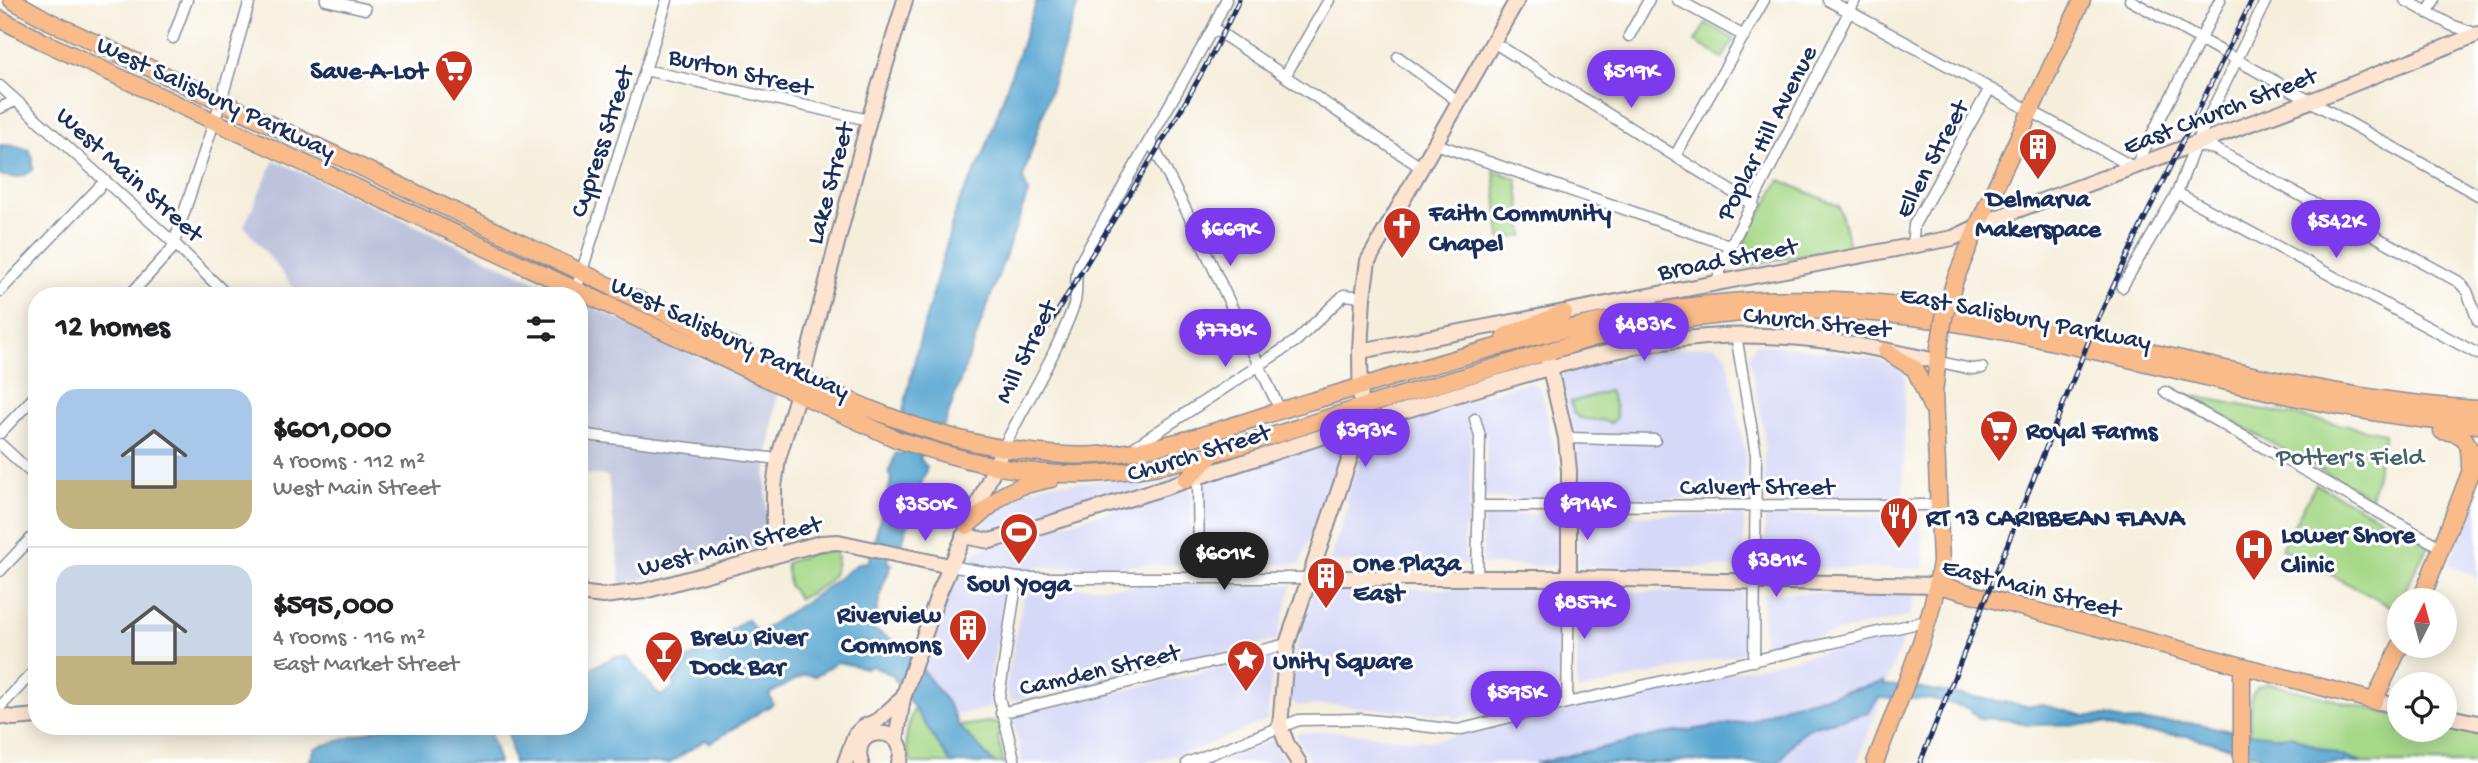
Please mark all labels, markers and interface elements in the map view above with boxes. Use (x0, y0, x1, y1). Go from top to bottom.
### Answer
street label: West Salisbury Parkway (91, 31, 340, 169)
street label: Poplar Hill Avenue (1711, 41, 1827, 228)
street label: Burton Street (664, 43, 817, 107)
supermarket icon: Save-A-Lot (433, 48, 475, 103)
pin: $519K (1582, 50, 1680, 110)
place label: Save-A-Lot (310, 58, 429, 89)
text: $519K (1603, 59, 1659, 86)
street label: Cypress Street (565, 61, 644, 222)
street label: East Church Street (2119, 61, 2324, 164)
street label: Ellen Street (1890, 94, 1979, 224)
street label: West Main Street (48, 102, 210, 252)
street label: Lake Street (801, 118, 864, 248)
building icon: Delmarva Makerspace (2017, 126, 2059, 181)
place label: Delmarva Makerspace (1975, 186, 2102, 247)
place label: Faith Community Chapel (1428, 200, 1611, 261)
pin: $542K (2287, 201, 2385, 260)
church icon: Faith Community Chapel (1381, 205, 1423, 260)
pin: $669K (1181, 208, 1279, 268)
text: $542K (2307, 209, 2365, 236)
text: $669K (1201, 217, 1259, 244)
street label: Broad Street (1655, 232, 1802, 290)
street label: West Salisbury Parkway (605, 271, 854, 409)
street label: East Salisbury Parkway (1897, 281, 2154, 360)
street label: Mill Street (990, 294, 1067, 409)
street label: Church Street (1741, 301, 1894, 348)
pin: $483K (1595, 304, 1693, 363)
icon: filters (522, 310, 560, 348)
pin: $778K (1176, 310, 1274, 369)
text: 12 homes (56, 312, 169, 347)
text: $483K (1615, 312, 1673, 339)
text: $778K (1195, 318, 1255, 345)
supermarket icon: Royal Farms (1978, 408, 2020, 463)
pin: $393K (1316, 410, 1414, 469)
text: $601,000 (273, 414, 391, 449)
icon: home (112, 417, 196, 501)
street label: Church Street (1124, 418, 1277, 492)
text: $393K (1336, 418, 1394, 445)
place label: Royal Farms (2025, 418, 2159, 449)
park label: Potter's Field (2275, 444, 2425, 475)
text: 4 rooms · 112 m² (273, 449, 425, 476)
street label: Calvert Street (1680, 474, 1837, 505)
text: West Main Street (273, 476, 439, 503)
pin: $914K (1538, 482, 1636, 542)
pin: $350K (876, 484, 974, 543)
text: $914K (1560, 491, 1614, 518)
text: $350K (895, 492, 955, 519)
restaurant icon: RT 13 CARIBBEAN FLAVA (1878, 495, 1920, 550)
place label: RT 13 CARIBBEAN FLAVA (1925, 505, 2186, 536)
street label: West Main Street (635, 510, 827, 586)
sports icon: Soul Yoga (998, 511, 1040, 566)
place label: Lower Shore Clinic (2281, 522, 2417, 583)
hospital icon: Lower Shore Clinic (2233, 527, 2275, 582)
pin: $601K (1175, 532, 1273, 592)
pin: $381K (1727, 540, 1825, 599)
text: $601K (1195, 541, 1253, 568)
text: $381K (1748, 548, 1804, 575)
place label: One Plaza East (1353, 550, 1463, 611)
street label: East Main Street (1938, 553, 2126, 628)
building icon: One Plaza East (1305, 555, 1347, 610)
place label: Soul Yoga (967, 571, 1073, 602)
pin: $857K (1535, 582, 1633, 641)
north arrow (2387, 588, 2457, 658)
map controls (2387, 588, 2457, 742)
text: $595,000 (273, 590, 394, 625)
text: $857K (1554, 590, 1614, 617)
icon: home (112, 593, 196, 677)
place label: Riverview Commons (836, 602, 942, 663)
building icon: Riverview Commons (947, 607, 989, 662)
place label: Brew River Dock Bar (689, 624, 809, 685)
text: 4 rooms · 116 m² (273, 625, 425, 652)
bar icon: Brew River Dock Bar (643, 629, 685, 684)
street label: Camden Street (1017, 638, 1185, 706)
place icon: Unity Square (1225, 638, 1267, 693)
place label: Unity Square (1273, 648, 1414, 679)
text: East Market Street (273, 652, 459, 679)
pin: $595K (1467, 672, 1565, 731)
button: locate (2387, 672, 2457, 742)
text: $595K (1487, 680, 1545, 707)

